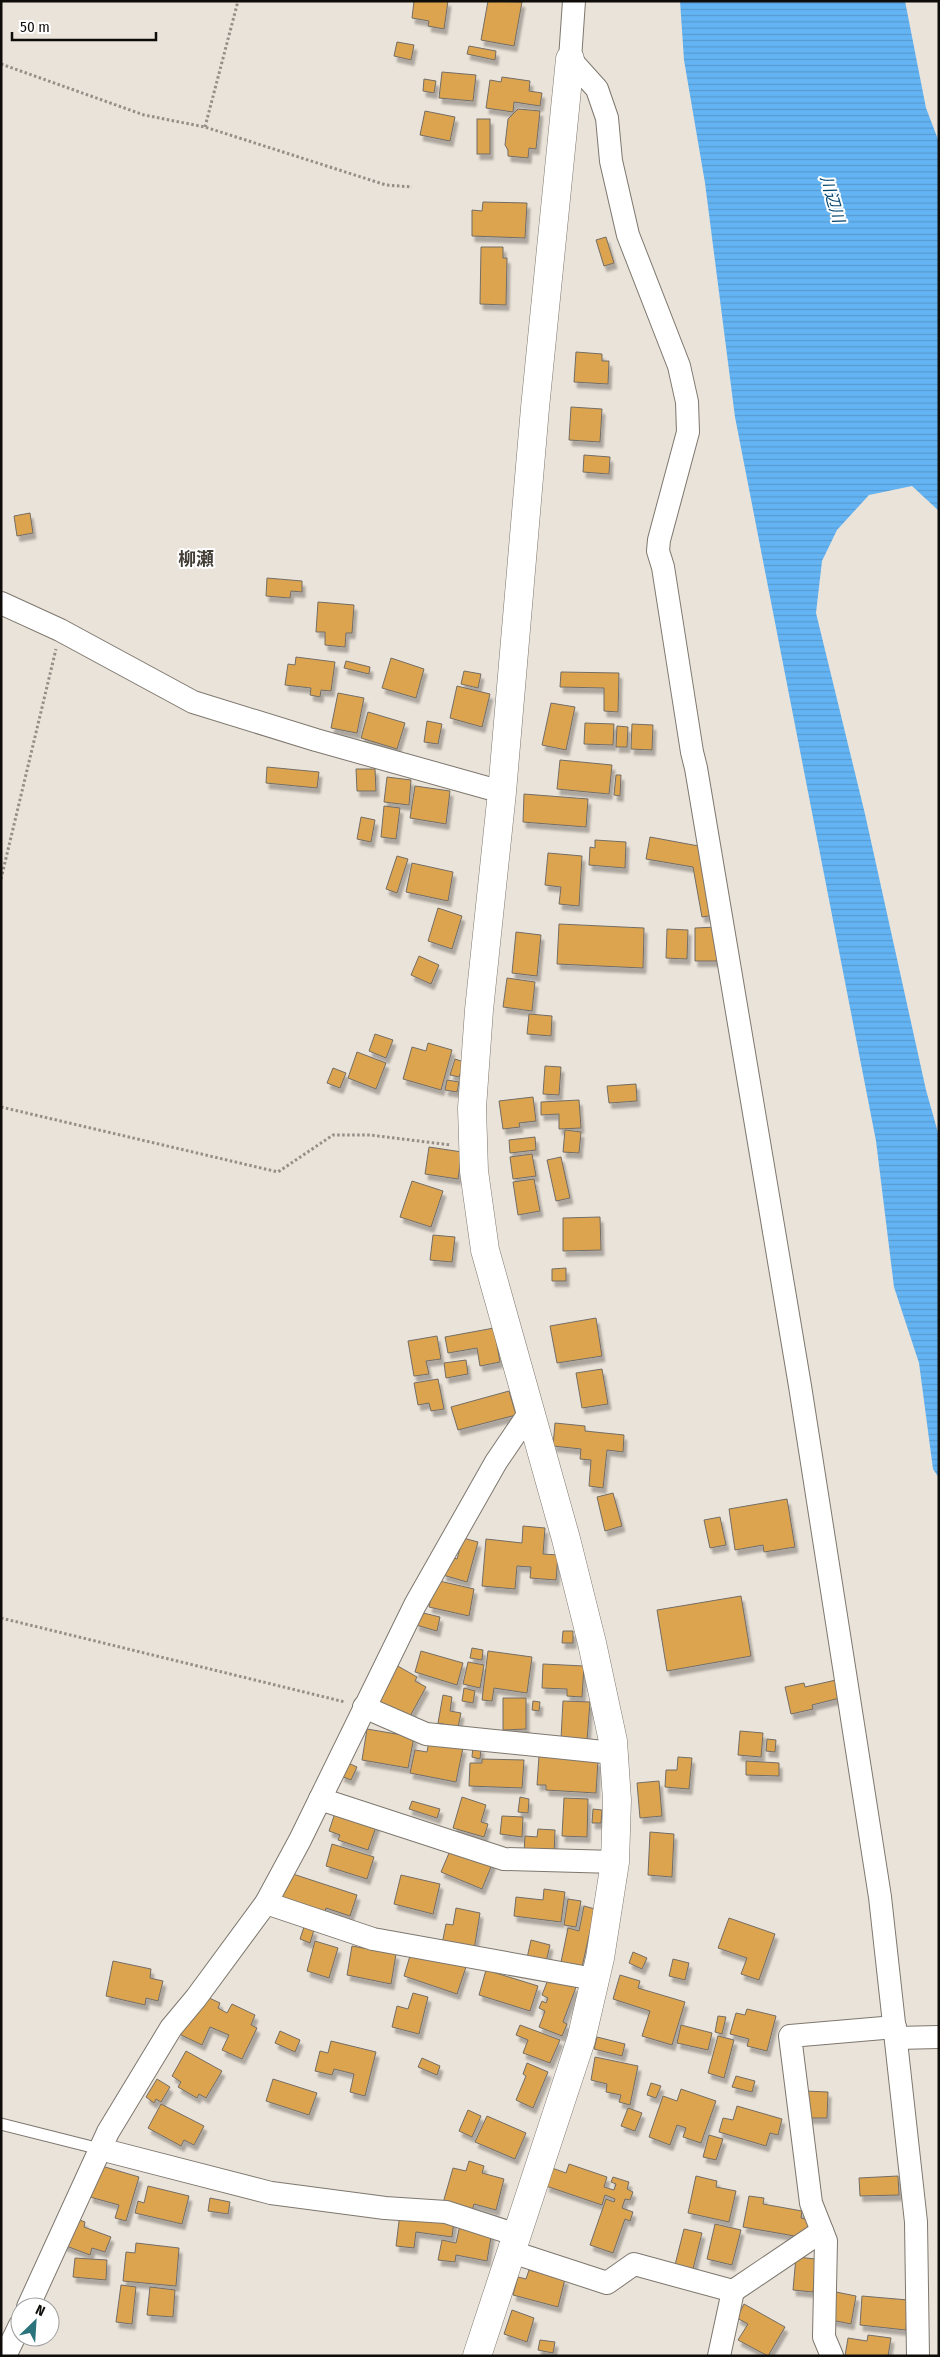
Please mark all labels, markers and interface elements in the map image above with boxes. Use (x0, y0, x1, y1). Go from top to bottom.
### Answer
scale bar (12, 10, 156, 42)
text: 50 m (20, 18, 50, 36)
water label: 川辺川 (817, 173, 849, 227)
district label: 柳瀬 (178, 548, 214, 570)
north arrow (10, 2297, 60, 2347)
text: N (33, 2301, 48, 2320)

